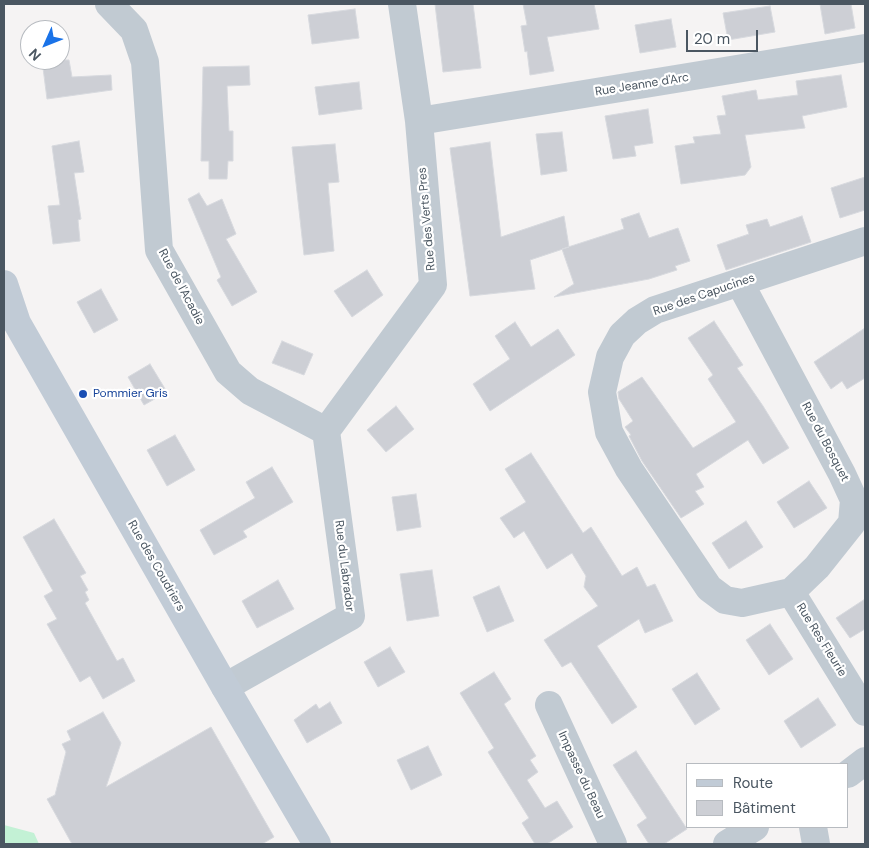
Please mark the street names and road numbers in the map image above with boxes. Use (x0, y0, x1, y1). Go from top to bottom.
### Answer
street label: Rue Jeanne d'Arc (594, 70, 690, 100)
street label: Rue des Verts Pres (415, 167, 439, 271)
street label: Rue de l'Acadie (155, 247, 207, 327)
street label: Rue des Capucines (651, 271, 757, 319)
street label: Rue du Bosquet (798, 400, 852, 484)
street label: Rue des Coudriers (124, 518, 188, 614)
street label: Rue du Labrador (331, 519, 357, 613)
street label: Rue Res Fleurie (793, 601, 849, 679)
street label: Impasse du Beau (554, 729, 608, 821)

